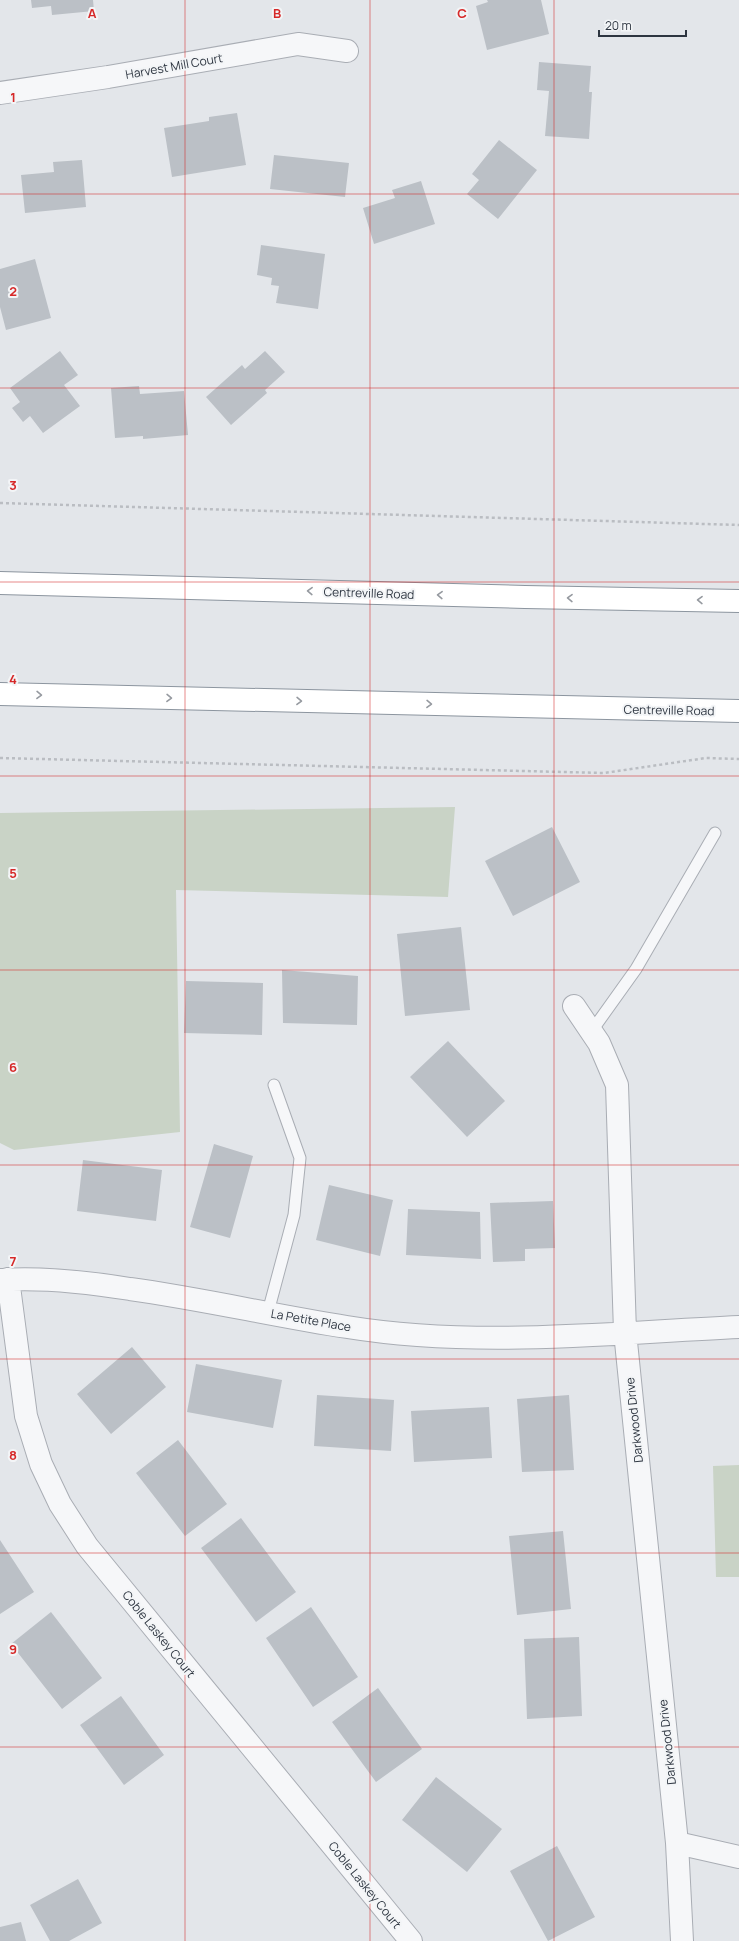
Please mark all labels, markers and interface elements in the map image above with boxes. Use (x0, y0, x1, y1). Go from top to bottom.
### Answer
text: A (88, 4, 97, 22)
text: B (273, 4, 281, 22)
text: C (457, 4, 467, 22)
scale bar (599, 12, 686, 38)
text: 20 m (605, 17, 632, 34)
street label: Harvest Mill Court (124, 49, 224, 83)
text: 1 (10, 88, 16, 106)
text: 2 (9, 282, 17, 300)
text: 3 (9, 476, 17, 494)
street label: Centreville Road (323, 583, 415, 603)
one-way arrow (307, 587, 313, 595)
one-way arrow (437, 591, 443, 599)
one-way arrow (567, 594, 573, 602)
one-way arrow (697, 596, 703, 605)
text: 4 (9, 670, 17, 688)
one-way arrow (36, 691, 42, 699)
one-way arrow (166, 694, 172, 702)
one-way arrow (296, 697, 302, 705)
one-way arrow (426, 700, 432, 708)
street label: Centreville Road (624, 701, 714, 719)
text: 5 (9, 864, 17, 882)
text: 6 (9, 1058, 17, 1076)
text: 7 (10, 1252, 17, 1270)
street label: La Petite Place (270, 1305, 352, 1335)
street label: Darkwood Drive (621, 1376, 647, 1464)
text: 8 (9, 1446, 17, 1464)
street label: Coble Laskey Court (119, 1587, 200, 1681)
text: 9 (9, 1640, 17, 1658)
street label: Darkwood Drive (654, 1698, 680, 1786)
street label: Coble Laskey Court (325, 1838, 406, 1932)

